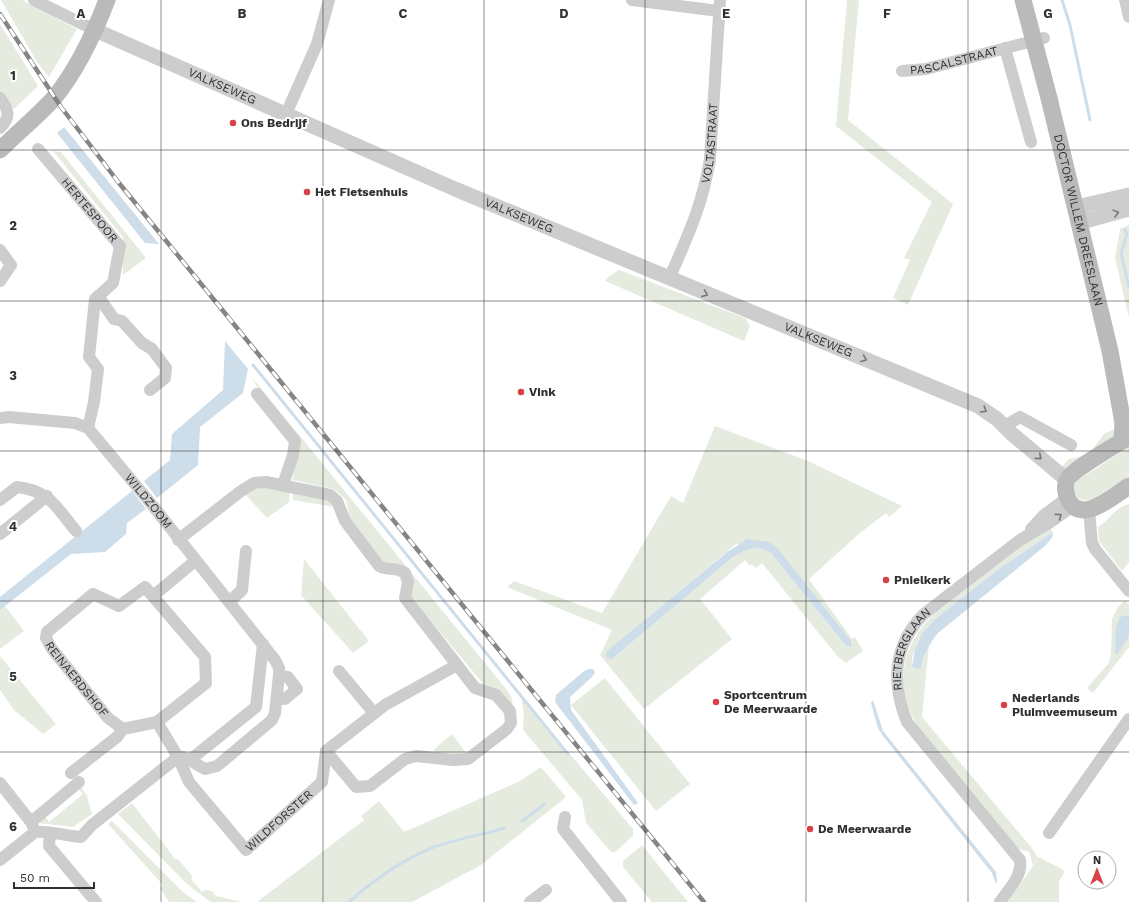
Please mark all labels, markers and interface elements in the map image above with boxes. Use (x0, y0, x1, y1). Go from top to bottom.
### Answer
text: A (77, 6, 86, 21)
text: B (238, 6, 247, 21)
text: C (399, 6, 408, 21)
text: D (559, 6, 569, 21)
text: E (722, 6, 730, 21)
text: F (883, 6, 891, 21)
text: G (1043, 6, 1053, 21)
street label: PASCALSTRAAT (909, 43, 999, 77)
street label: VALKSEWEG (186, 65, 258, 107)
text: 1 (10, 68, 16, 83)
street label: VOLTASTRAAT (698, 102, 721, 185)
place label: Ons Bedrijf (241, 116, 307, 130)
marker: Ons Bedrijf (228, 118, 238, 128)
street label: DOCTOR WILLEM DREESLAAN (1051, 133, 1106, 308)
street label: HERTESPOOR (58, 175, 121, 245)
place label: Het Fietsenhuis (315, 185, 408, 199)
marker: Het Fietsenhuis (302, 187, 312, 197)
street label: VALKSEWEG (483, 195, 555, 236)
one-way arrow (1113, 209, 1120, 217)
text: 2 (9, 218, 17, 233)
one-way arrow (701, 289, 708, 297)
street label: VALKSEWEG (782, 319, 855, 360)
one-way arrow (859, 354, 867, 362)
text: 3 (9, 368, 17, 383)
place label: Vink (529, 385, 556, 399)
marker: Vink (516, 387, 526, 397)
one-way arrow (979, 405, 986, 412)
one-way arrow (1035, 452, 1042, 459)
street label: WILDZOOM (122, 471, 175, 531)
one-way arrow (1054, 514, 1061, 521)
text: 4 (9, 519, 18, 534)
place label: Pnielkerk (894, 573, 951, 587)
marker: Pnielkerk (881, 575, 891, 585)
street label: RIETBERGLAAN (890, 605, 933, 691)
street label: REINAERDSHOF (42, 639, 111, 720)
text: 5 (9, 669, 17, 684)
place label: Sportcentrum De Meerwaarde (724, 688, 817, 716)
place label: Nederlands Pluimveemuseum (1012, 691, 1117, 719)
marker: Sportcentrum De Meerwaarde (711, 697, 721, 707)
marker: Nederlands Pluimveemuseum (999, 700, 1009, 710)
street label: WILDFORSTER (242, 787, 315, 854)
text: 6 (9, 819, 17, 834)
place label: De Meerwaarde (818, 822, 911, 836)
marker: De Meerwaarde (805, 824, 815, 834)
north arrow (1077, 850, 1117, 890)
text: N (1093, 854, 1101, 867)
scale bar (14, 864, 94, 890)
text: 50 m (20, 871, 50, 885)

